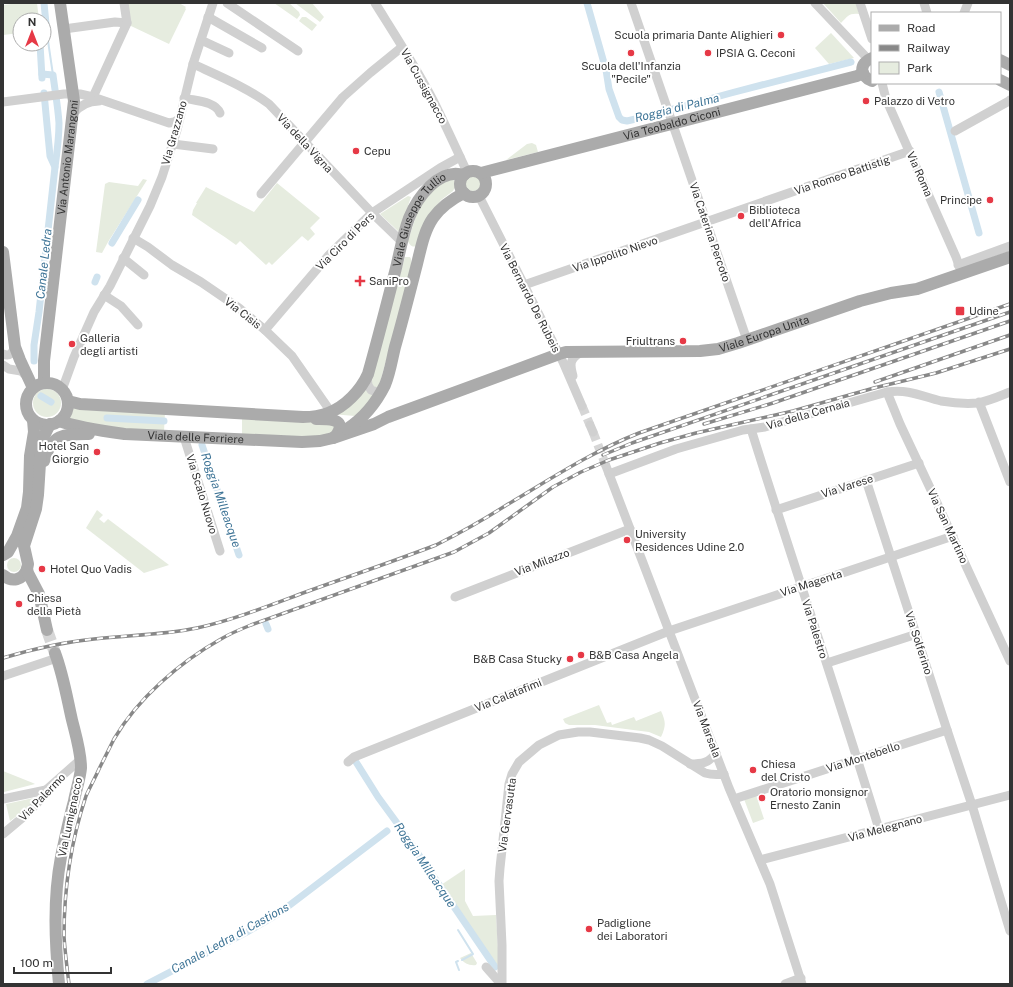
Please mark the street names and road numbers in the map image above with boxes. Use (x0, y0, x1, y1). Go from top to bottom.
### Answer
street label: Via Cussignacco (398, 46, 450, 126)
street label: Via Antonio Marangoni (55, 99, 80, 215)
street label: Via Grazzano (159, 99, 189, 167)
street label: Via Teobaldo Ciconi (622, 106, 722, 142)
street label: Via della Vigna (275, 111, 335, 175)
street label: Via Roma (905, 150, 935, 198)
street label: Via Romeo Battistig (793, 153, 891, 197)
street label: Viale Giuseppe Tullio (391, 170, 448, 268)
street label: Via Caterina Percoto (687, 181, 733, 283)
street label: Via Ciro di Pers (313, 209, 377, 273)
street label: Via Ippolito Nievo (571, 234, 659, 274)
street label: Via Bernardo De Rubeis (497, 242, 563, 355)
street label: Via Cisis (222, 295, 264, 331)
street label: Viale Europa Unita (718, 313, 811, 354)
street label: Via della Cernaia (765, 396, 851, 432)
street label: Viale delle Ferriere (147, 429, 244, 445)
street label: Via Scalo Nuovo (184, 453, 220, 535)
street label: Via Varese (820, 472, 874, 500)
street label: Via San Martino (925, 487, 971, 565)
street label: Via Milazzo (513, 546, 571, 578)
street label: Via Magenta (779, 567, 843, 599)
street label: Via Palestro (800, 598, 830, 660)
street label: Via Solferino (903, 610, 935, 676)
street label: Via Calatafimi (473, 676, 543, 714)
street label: Via Marsala (691, 699, 723, 759)
street label: Via Montebello (825, 739, 901, 775)
street label: Via Palermo (16, 771, 68, 823)
street label: Via Lumignacco (56, 776, 84, 858)
street label: Via Gervasutta (496, 777, 518, 853)
street label: Via Melegnano (847, 812, 923, 844)

